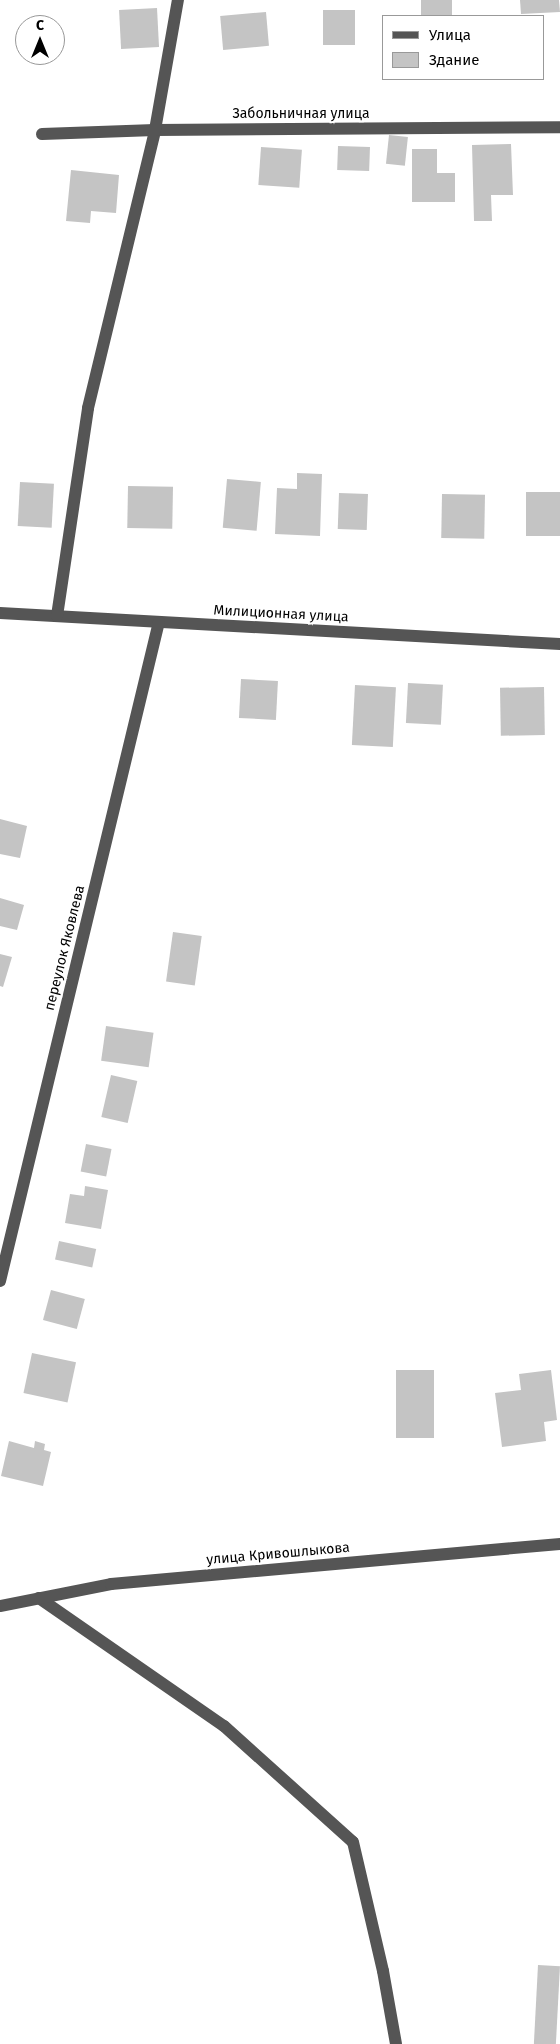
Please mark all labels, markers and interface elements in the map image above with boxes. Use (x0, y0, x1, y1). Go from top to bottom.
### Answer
north arrow (15, 15, 65, 65)
legend (382, 15, 545, 80)
text: С (36, 17, 44, 34)
text: Улица (429, 26, 471, 44)
text: Здание (429, 51, 479, 69)
street label: Забольничная улица (232, 106, 370, 122)
street label: Милиционная улица (213, 602, 349, 626)
street label: переулок Яковлева (41, 884, 89, 1012)
street label: улица Кривошлыкова (206, 1539, 350, 1569)

